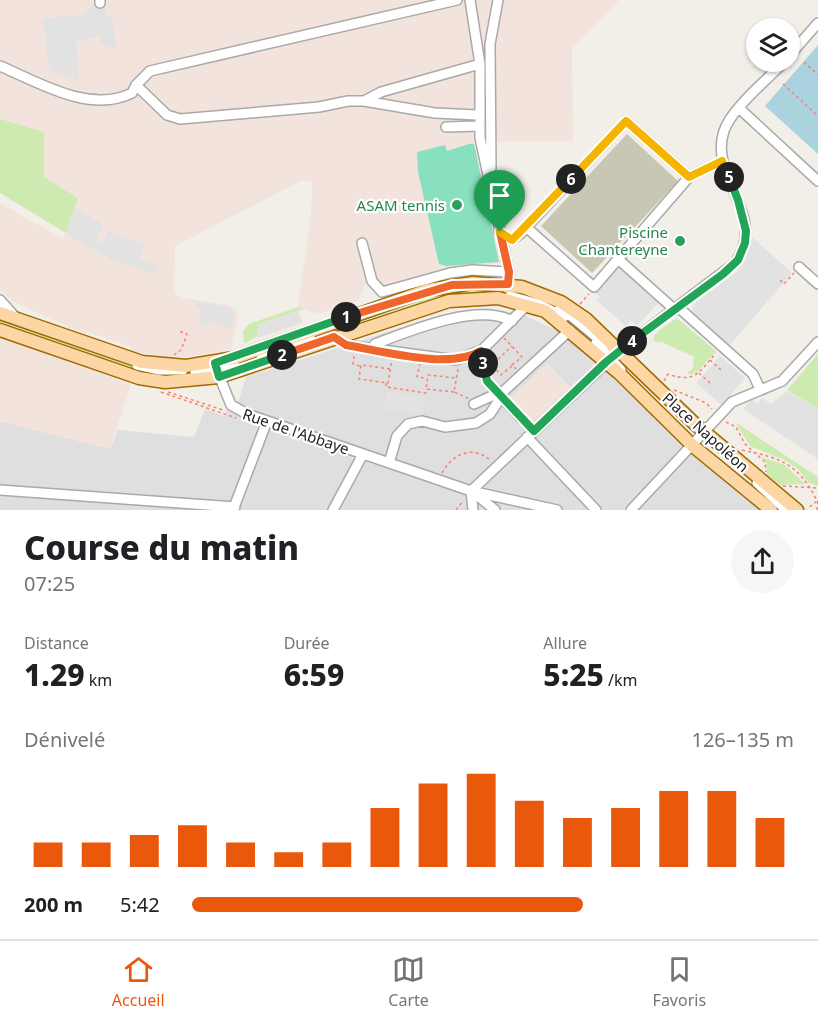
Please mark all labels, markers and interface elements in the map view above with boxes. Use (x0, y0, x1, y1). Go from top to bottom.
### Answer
map controls (746, 18, 800, 72)
button: layers (746, 18, 800, 72)
pin: 5 (714, 162, 744, 192)
pin: 6 (556, 164, 586, 194)
text: 5 (724, 166, 734, 188)
text: 6 (566, 168, 576, 190)
pin (474, 170, 525, 232)
icon: arrive (483, 179, 516, 212)
place label: ASAM tennis (357, 195, 445, 215)
marker: ASAM tennis (450, 198, 464, 212)
place label: Piscine Chantereyne (578, 222, 668, 259)
marker: Piscine Chantereyne (673, 234, 687, 248)
pin: 1 (331, 302, 361, 332)
text: 1 (341, 306, 351, 328)
pin: 4 (617, 326, 647, 356)
text: 4 (627, 330, 637, 352)
pin: 2 (267, 340, 297, 370)
text: 2 (277, 344, 287, 366)
pin: 3 (468, 348, 498, 378)
text: 3 (478, 352, 488, 374)
street label: Place Napoléon (659, 388, 753, 476)
street label: Rue de l'Abbaye (240, 403, 352, 459)
text: Course du matin (24, 525, 299, 570)
button: share (731, 530, 794, 593)
text: 07:25 (24, 570, 75, 597)
text: Distance (24, 632, 89, 654)
text: Durée (284, 632, 330, 654)
text: Allure (543, 632, 587, 654)
text: 1.29 (24, 654, 85, 695)
text: 6:59 (284, 654, 344, 695)
text: 5:25 (543, 654, 604, 695)
text: km (85, 669, 112, 691)
text: /km (604, 669, 638, 691)
text: Dénivelé (24, 726, 105, 753)
text: 126–135 m (691, 726, 794, 753)
text: 200 m (24, 891, 83, 918)
text: 5:42 (120, 891, 160, 918)
tab: Accueil (112, 953, 165, 1011)
tab: Carte (388, 953, 429, 1011)
tab: Favoris (653, 953, 706, 1011)

